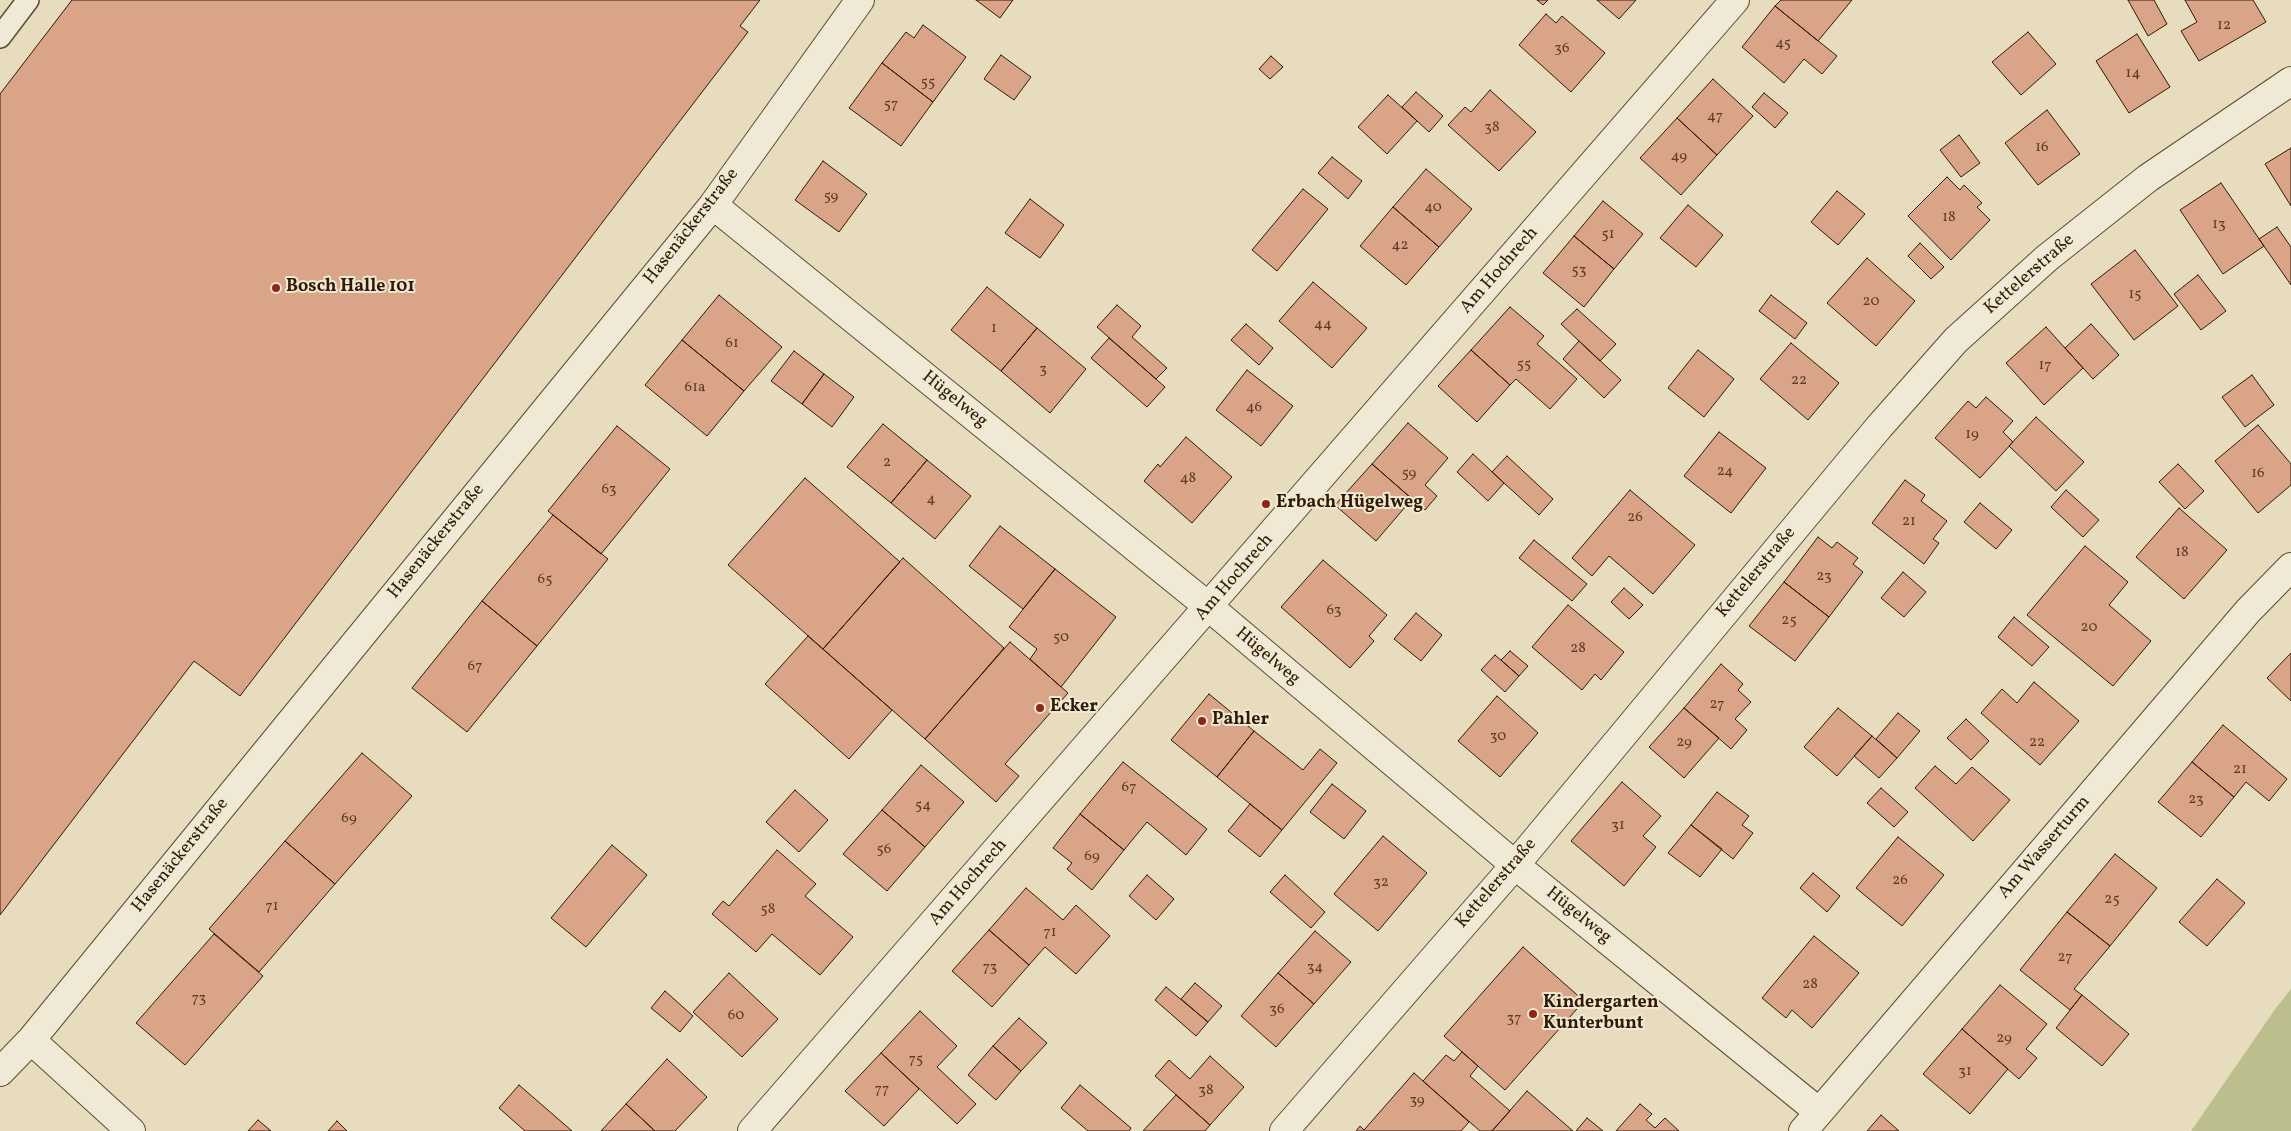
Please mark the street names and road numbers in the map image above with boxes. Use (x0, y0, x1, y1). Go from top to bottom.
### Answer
street label: Hasenäckerstraße (640, 165, 744, 289)
street label: Am Hochrech (1456, 223, 1544, 319)
street label: Kettelerstraße (1981, 230, 2079, 320)
street label: Hügelweg (917, 367, 991, 433)
street label: Hasenäckerstraße (384, 480, 490, 604)
street label: Kettelerstraße (1713, 523, 1801, 623)
street label: Am Hochrech (1191, 530, 1279, 626)
street label: Hügelweg (1230, 624, 1304, 690)
street label: Am Wasserturm (1994, 792, 2096, 904)
street label: Hasenäckerstraße (128, 794, 234, 918)
street label: Am Hochrech (925, 835, 1013, 931)
street label: Kettelerstraße (1452, 835, 1542, 933)
street label: Hügelweg (1541, 883, 1615, 949)

